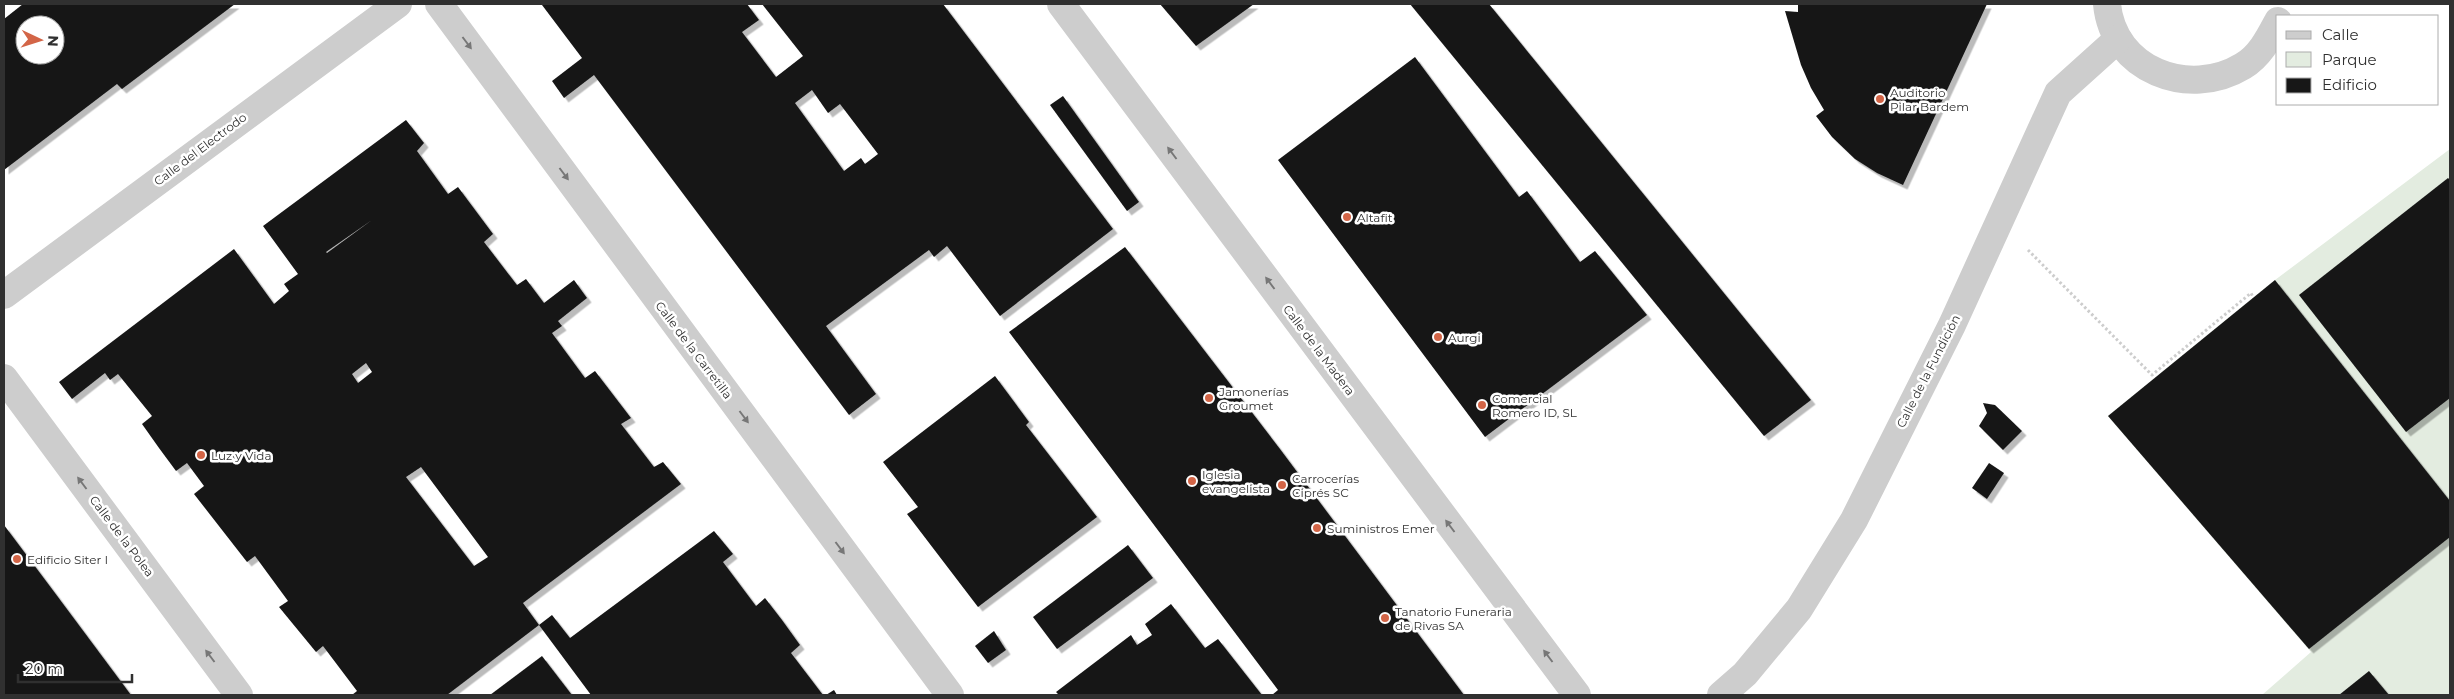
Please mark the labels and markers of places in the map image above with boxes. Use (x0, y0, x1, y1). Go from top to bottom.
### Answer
place label: Auditorio Pilar Bardem (1890, 85, 1969, 114)
marker: Auditorio Pilar Bardem (1874, 93, 1886, 105)
place label: Altafit (1357, 210, 1393, 225)
marker: Altafit (1341, 211, 1353, 223)
place label: Aurgi (1448, 330, 1481, 345)
marker: Aurgi (1432, 331, 1444, 343)
place label: Jamonerías Groumet (1218, 384, 1289, 413)
place label: Comercial Romero ID, SL (1492, 391, 1577, 420)
marker: Jamonerías Groumet (1203, 392, 1215, 404)
marker: Comercial Romero ID, SL (1476, 399, 1488, 411)
place label: Luz y Vida (211, 448, 272, 463)
marker: Luz y Vida (195, 449, 207, 461)
place label: Iglesia evangelista (1202, 467, 1270, 496)
place label: Carrocerías Ciprés SC (1292, 471, 1359, 500)
marker: Iglesia evangelista (1186, 475, 1198, 487)
marker: Carrocerías Ciprés SC (1276, 479, 1288, 491)
place label: Suministros Emer (1327, 521, 1435, 536)
marker: Suministros Emer (1311, 522, 1323, 534)
place label: Edificio Siter I (27, 552, 108, 567)
marker: Edificio Siter I (11, 553, 23, 565)
place label: Tanatorio Funeraria de Rivas SA (1395, 604, 1512, 633)
marker: Tanatorio Funeraria de Rivas SA (1379, 612, 1391, 624)

